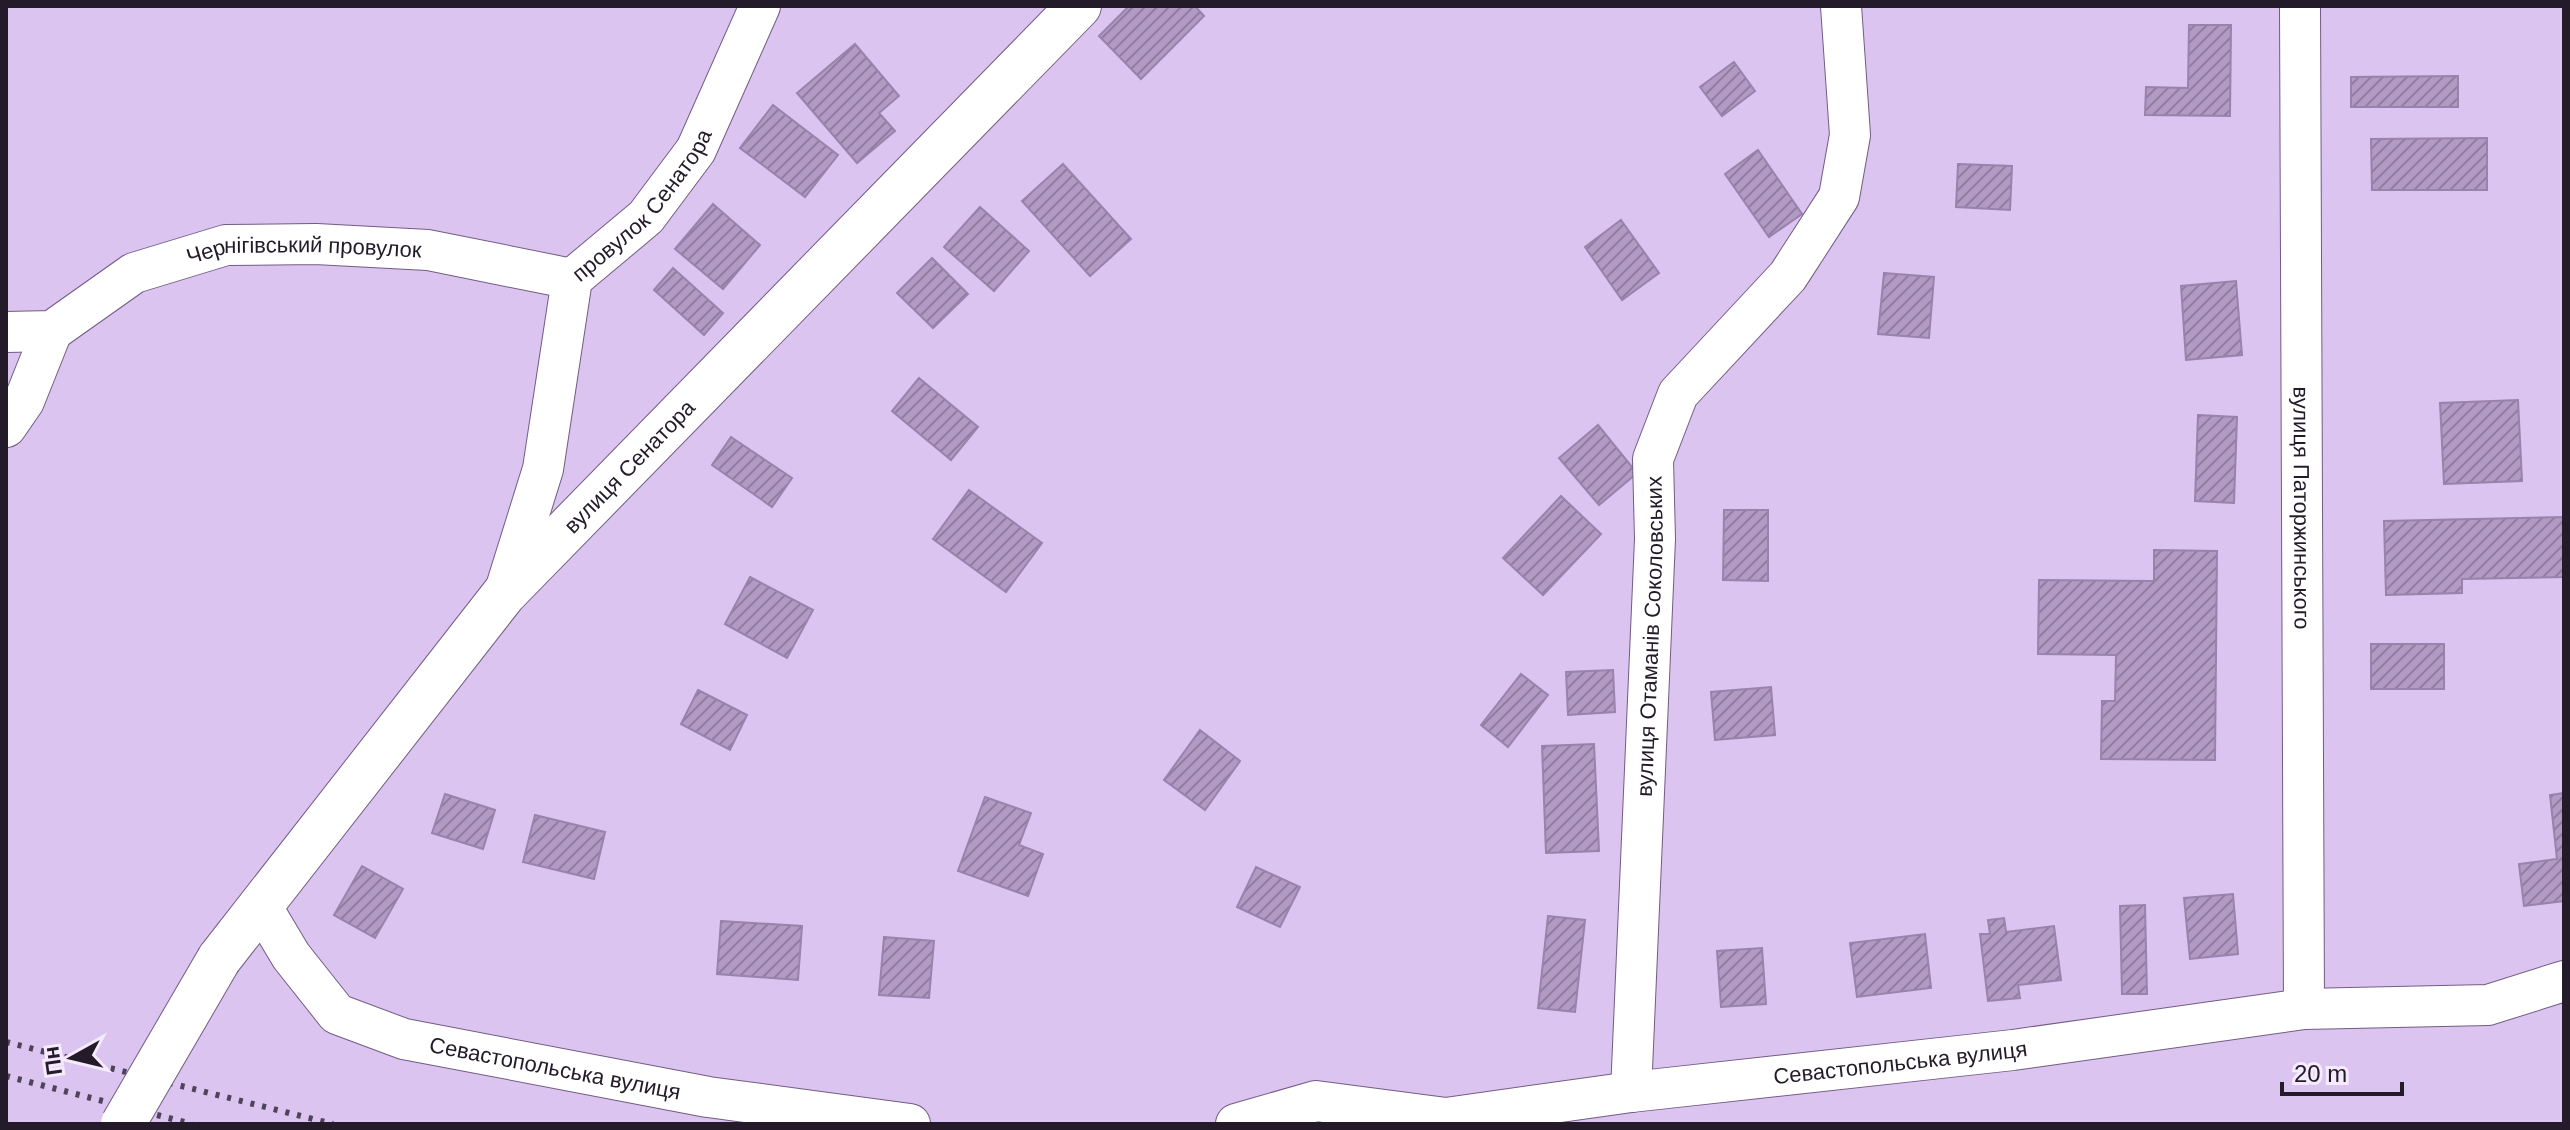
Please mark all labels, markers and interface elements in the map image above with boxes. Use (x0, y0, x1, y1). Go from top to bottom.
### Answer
street label: провулок Сенатора (567, 124, 717, 286)
street label: Чернігівський провулок (183, 231, 423, 269)
street label: вулиця Паторжинського (2289, 386, 2315, 630)
street label: вулиця Сенатора (559, 394, 700, 538)
street label: вулиця Отаманів Соколовських (1631, 476, 1668, 797)
north arrow (32, 1018, 112, 1098)
street label: Севастопольська вулиця (427, 1032, 683, 1104)
street label: Севастопольська вулиця (1772, 1036, 2029, 1089)
text: Пн (38, 1045, 67, 1077)
scale bar (2282, 1046, 2402, 1096)
text: 20 m (2294, 1060, 2347, 1087)

